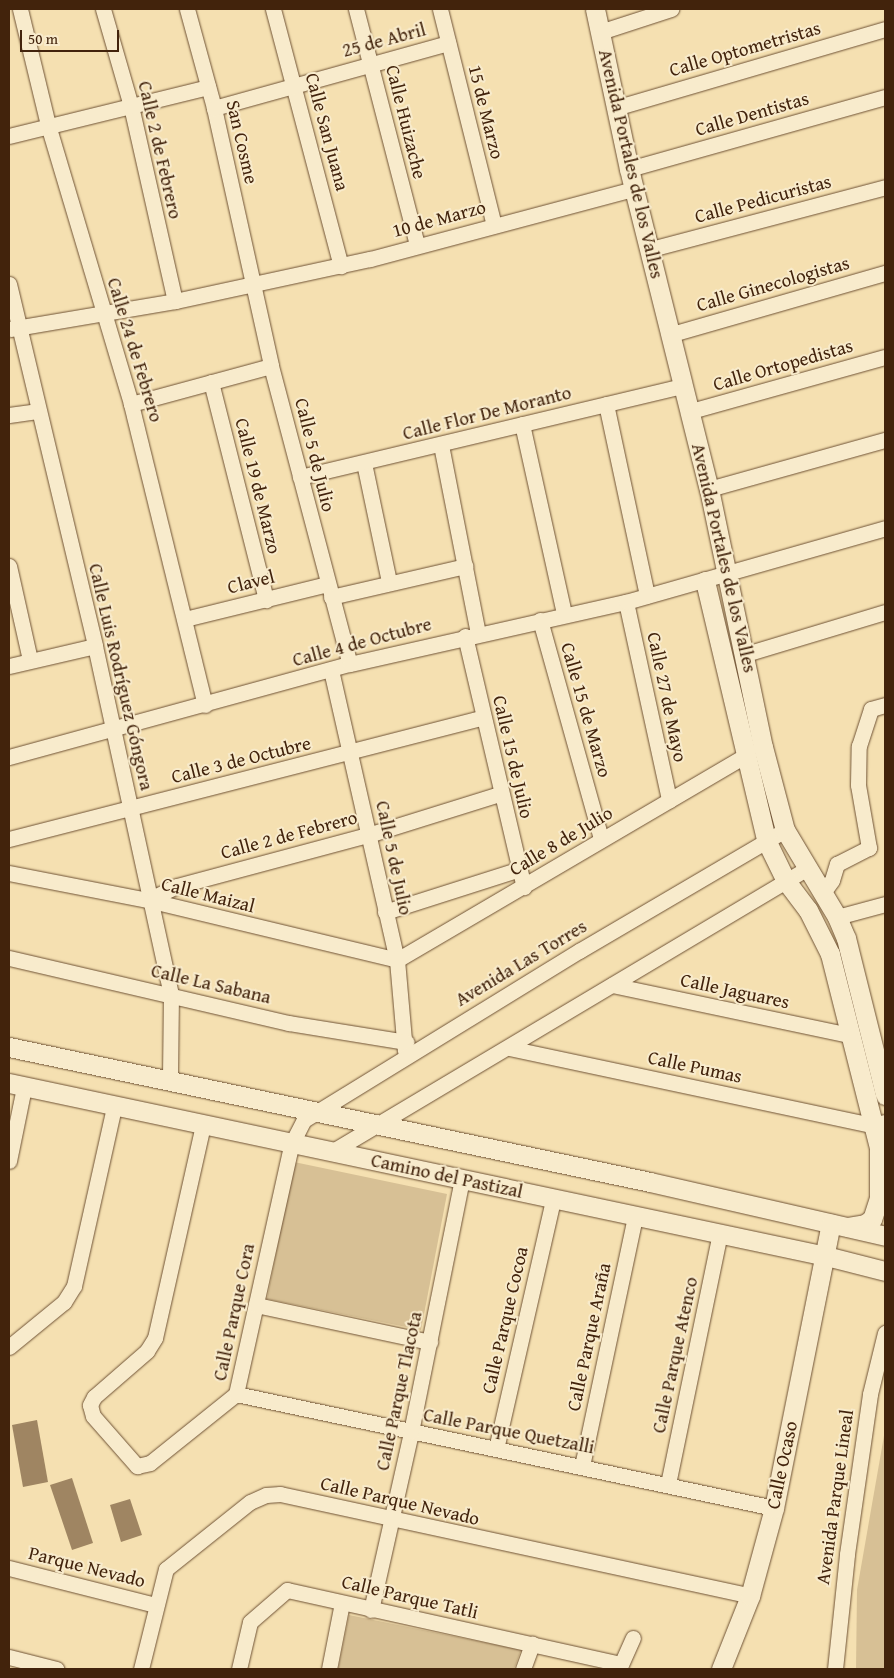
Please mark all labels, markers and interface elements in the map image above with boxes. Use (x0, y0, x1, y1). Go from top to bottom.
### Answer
street label: Calle Optometristas (667, 16, 823, 82)
street label: 25 de Abril (340, 18, 428, 62)
scale bar (22, 20, 121, 52)
text: 50 m (28, 28, 58, 49)
street label: Avenida Portales de los Valles (593, 47, 669, 281)
street label: Calle Huizache (381, 63, 431, 181)
street label: 15 de Marzo (463, 63, 509, 161)
street label: Calle San Juana (300, 71, 354, 193)
street label: Calle 2 de Febrero (133, 79, 187, 221)
street label: Calle Dentistas (693, 87, 811, 141)
street label: San Cosme (221, 98, 263, 186)
street label: Calle Pedicuristas (692, 170, 834, 228)
street label: 10 de Marzo (390, 196, 488, 242)
street label: Calle Ginecologistas (694, 251, 852, 317)
street label: Calle 24 de Febrero (102, 275, 168, 425)
street label: Calle Ortopedistas (711, 334, 855, 396)
street label: Calle Flor De Moranto (400, 381, 574, 445)
street label: Calle 5 de Julio (290, 396, 340, 514)
street label: Calle 19 de Marzo (230, 416, 286, 556)
street label: Avenida Portales de los Valles (686, 441, 762, 675)
street label: Calle Luis Rodríguez Góngora (84, 561, 158, 793)
street label: Clavel (225, 565, 277, 599)
street label: Calle 4 de Octubre (290, 612, 434, 672)
street label: Calle 27 de Mayo (642, 630, 692, 764)
street label: Calle 15 de Marzo (556, 640, 616, 780)
street label: Calle 15 de Julio (488, 693, 538, 821)
street label: Calle 3 de Octubre (169, 732, 313, 788)
street label: Calle 5 de Julio (371, 799, 417, 917)
street label: Calle 8 de Julio (505, 801, 617, 881)
street label: Calle 2 de Febrero (218, 806, 360, 864)
street label: Calle Maizal (159, 872, 257, 918)
street label: Avenida Las Torres (451, 915, 591, 1011)
street label: Calle La Sabana (149, 959, 273, 1009)
street label: Calle Jaguares (678, 968, 792, 1014)
street label: Calle Pumas (646, 1046, 744, 1088)
street label: Camino del Pastizal (369, 1149, 525, 1203)
street label: Calle Parque Cora (208, 1241, 260, 1383)
street label: Calle Parque Cocoa (477, 1244, 533, 1396)
street label: Calle Parque Araña (562, 1261, 616, 1413)
street label: Calle Parque Atenco (647, 1275, 703, 1435)
street label: Calle Parque Tlacota (371, 1309, 427, 1473)
street label: Calle Parque Quetzalli (421, 1403, 597, 1459)
street label: Avenida Parque Lineal (811, 1408, 859, 1586)
street label: Calle Ocaso (762, 1419, 802, 1511)
street label: Calle Parque Nevado (318, 1472, 482, 1530)
street label: Parque Nevado (26, 1542, 148, 1592)
street label: Calle Parque Tatli (339, 1570, 481, 1624)

